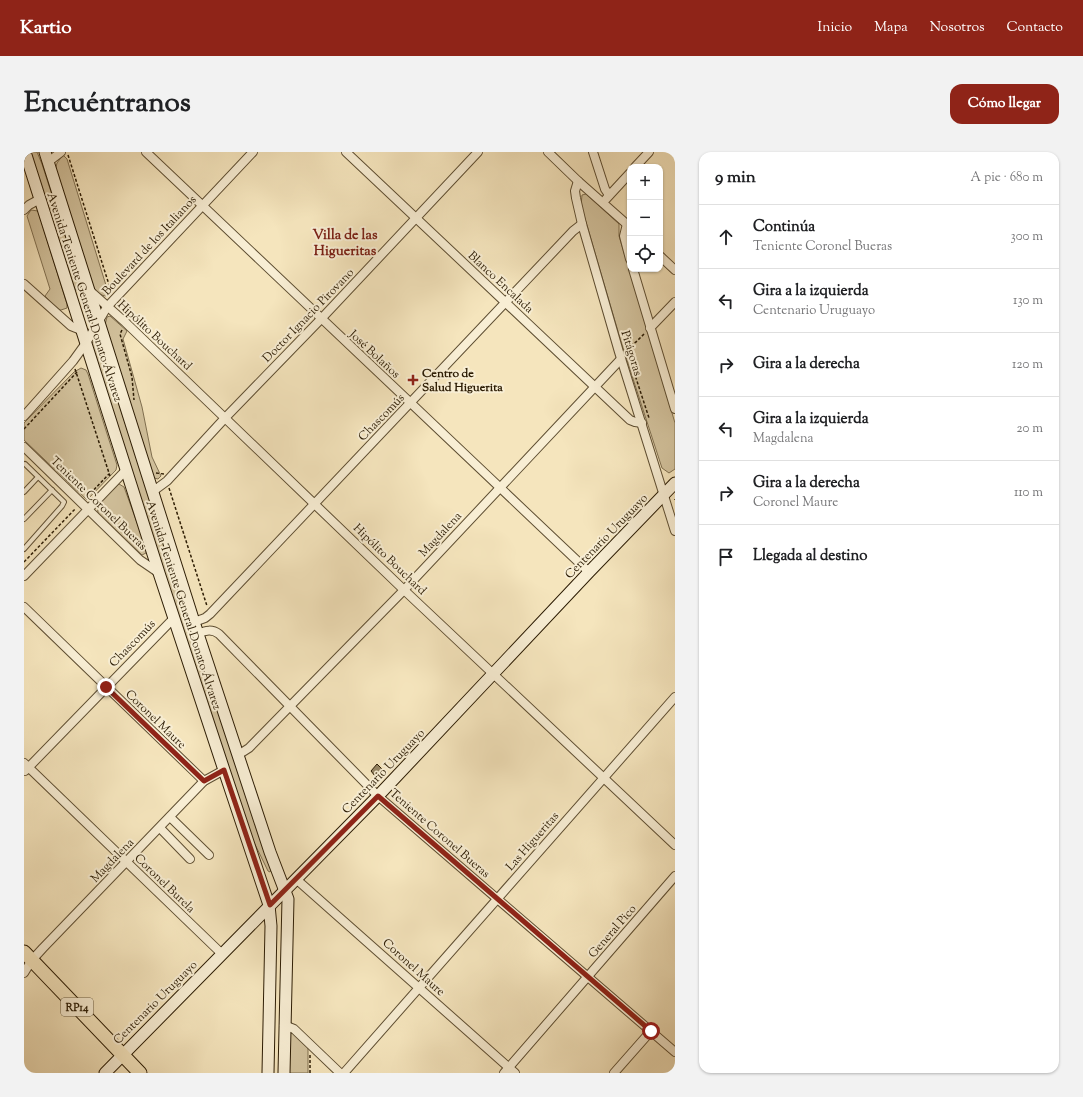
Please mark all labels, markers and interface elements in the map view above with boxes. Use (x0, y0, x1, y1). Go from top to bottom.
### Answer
text: Kartio (20, 15, 72, 42)
text: Inicio (818, 18, 852, 38)
text: Mapa (874, 18, 908, 38)
text: Nosotros (930, 18, 985, 38)
text: Contacto (1007, 18, 1063, 38)
text: Encuéntranos (24, 84, 191, 124)
button: Cómo llegar (950, 84, 1059, 124)
map controls (627, 164, 663, 272)
button: + (627, 164, 663, 200)
text: 9 min (715, 166, 756, 190)
text: A pie · 680 m (971, 169, 1043, 187)
street label: Avenida Teniente General Donato Álvarez (42, 190, 127, 405)
street label: Boulevard de los Italianos (98, 191, 201, 300)
button: − (627, 200, 663, 236)
text: Continúa (753, 217, 815, 238)
district label: Villa de las Higueritas (313, 226, 378, 262)
icon: ahead (715, 226, 737, 248)
text: 300 m (1011, 228, 1043, 246)
button: locate (627, 236, 663, 272)
text: Teniente Coronel Bueras (753, 238, 892, 256)
street label: Blanco Encalada (463, 247, 538, 318)
street label: Doctor Ignacio Pirovano (259, 264, 359, 367)
text: Gira a la izquierda (753, 281, 869, 302)
icon: left (715, 290, 737, 312)
text: 130 m (1013, 292, 1043, 310)
street label: Hipólito Bouchard (113, 296, 196, 375)
text: Centenario Uruguayo (753, 302, 875, 320)
street label: José Bolaños (344, 326, 404, 383)
street label: Pitágoras (616, 328, 647, 378)
icon: right (715, 354, 737, 376)
text: Gira a la derecha (753, 354, 860, 375)
text: 120 m (1012, 356, 1043, 374)
place label: Centro de Salud Higuerita (422, 365, 503, 397)
marker: Centro de Salud Higuerita (407, 374, 419, 386)
street label: Chascomús (354, 390, 409, 446)
text: Gira a la izquierda (753, 409, 869, 430)
icon: left (715, 418, 737, 440)
text: 20 m (1017, 420, 1043, 438)
text: Magdalena (753, 430, 814, 448)
street label: Teniente Coronel Bueras (46, 453, 151, 555)
text: Gira a la derecha (753, 473, 860, 494)
icon: right (715, 482, 737, 504)
text: 110 m (1014, 484, 1043, 502)
street label: Centenario Uruguayo (561, 490, 653, 583)
text: Coronel Maure (753, 494, 838, 512)
street label: Avenida Teniente General Donato Álvarez (141, 498, 226, 713)
street label: Magdalena (415, 508, 467, 561)
street label: Hipólito Bouchard (349, 520, 430, 600)
icon: arrive (715, 546, 737, 568)
text: Llegada al destino (753, 546, 868, 567)
street label: Chascomús (105, 616, 160, 672)
route end (97, 678, 115, 696)
street label: Coronel Maure (121, 686, 190, 754)
street label: Centenario Uruguayo (338, 725, 430, 818)
street label: Teniente Coronel Bueras (385, 785, 494, 883)
street label: Las Higueritas (502, 808, 564, 875)
street label: Magdalena (87, 834, 139, 887)
street label: Coronel Burela (130, 850, 199, 918)
street label: General Pico (584, 901, 641, 962)
street label: Coronel Maure (378, 935, 449, 1001)
street label: Centenario Uruguayo (110, 956, 202, 1049)
road number: RP14 (61, 998, 93, 1016)
route start (642, 1022, 660, 1040)

